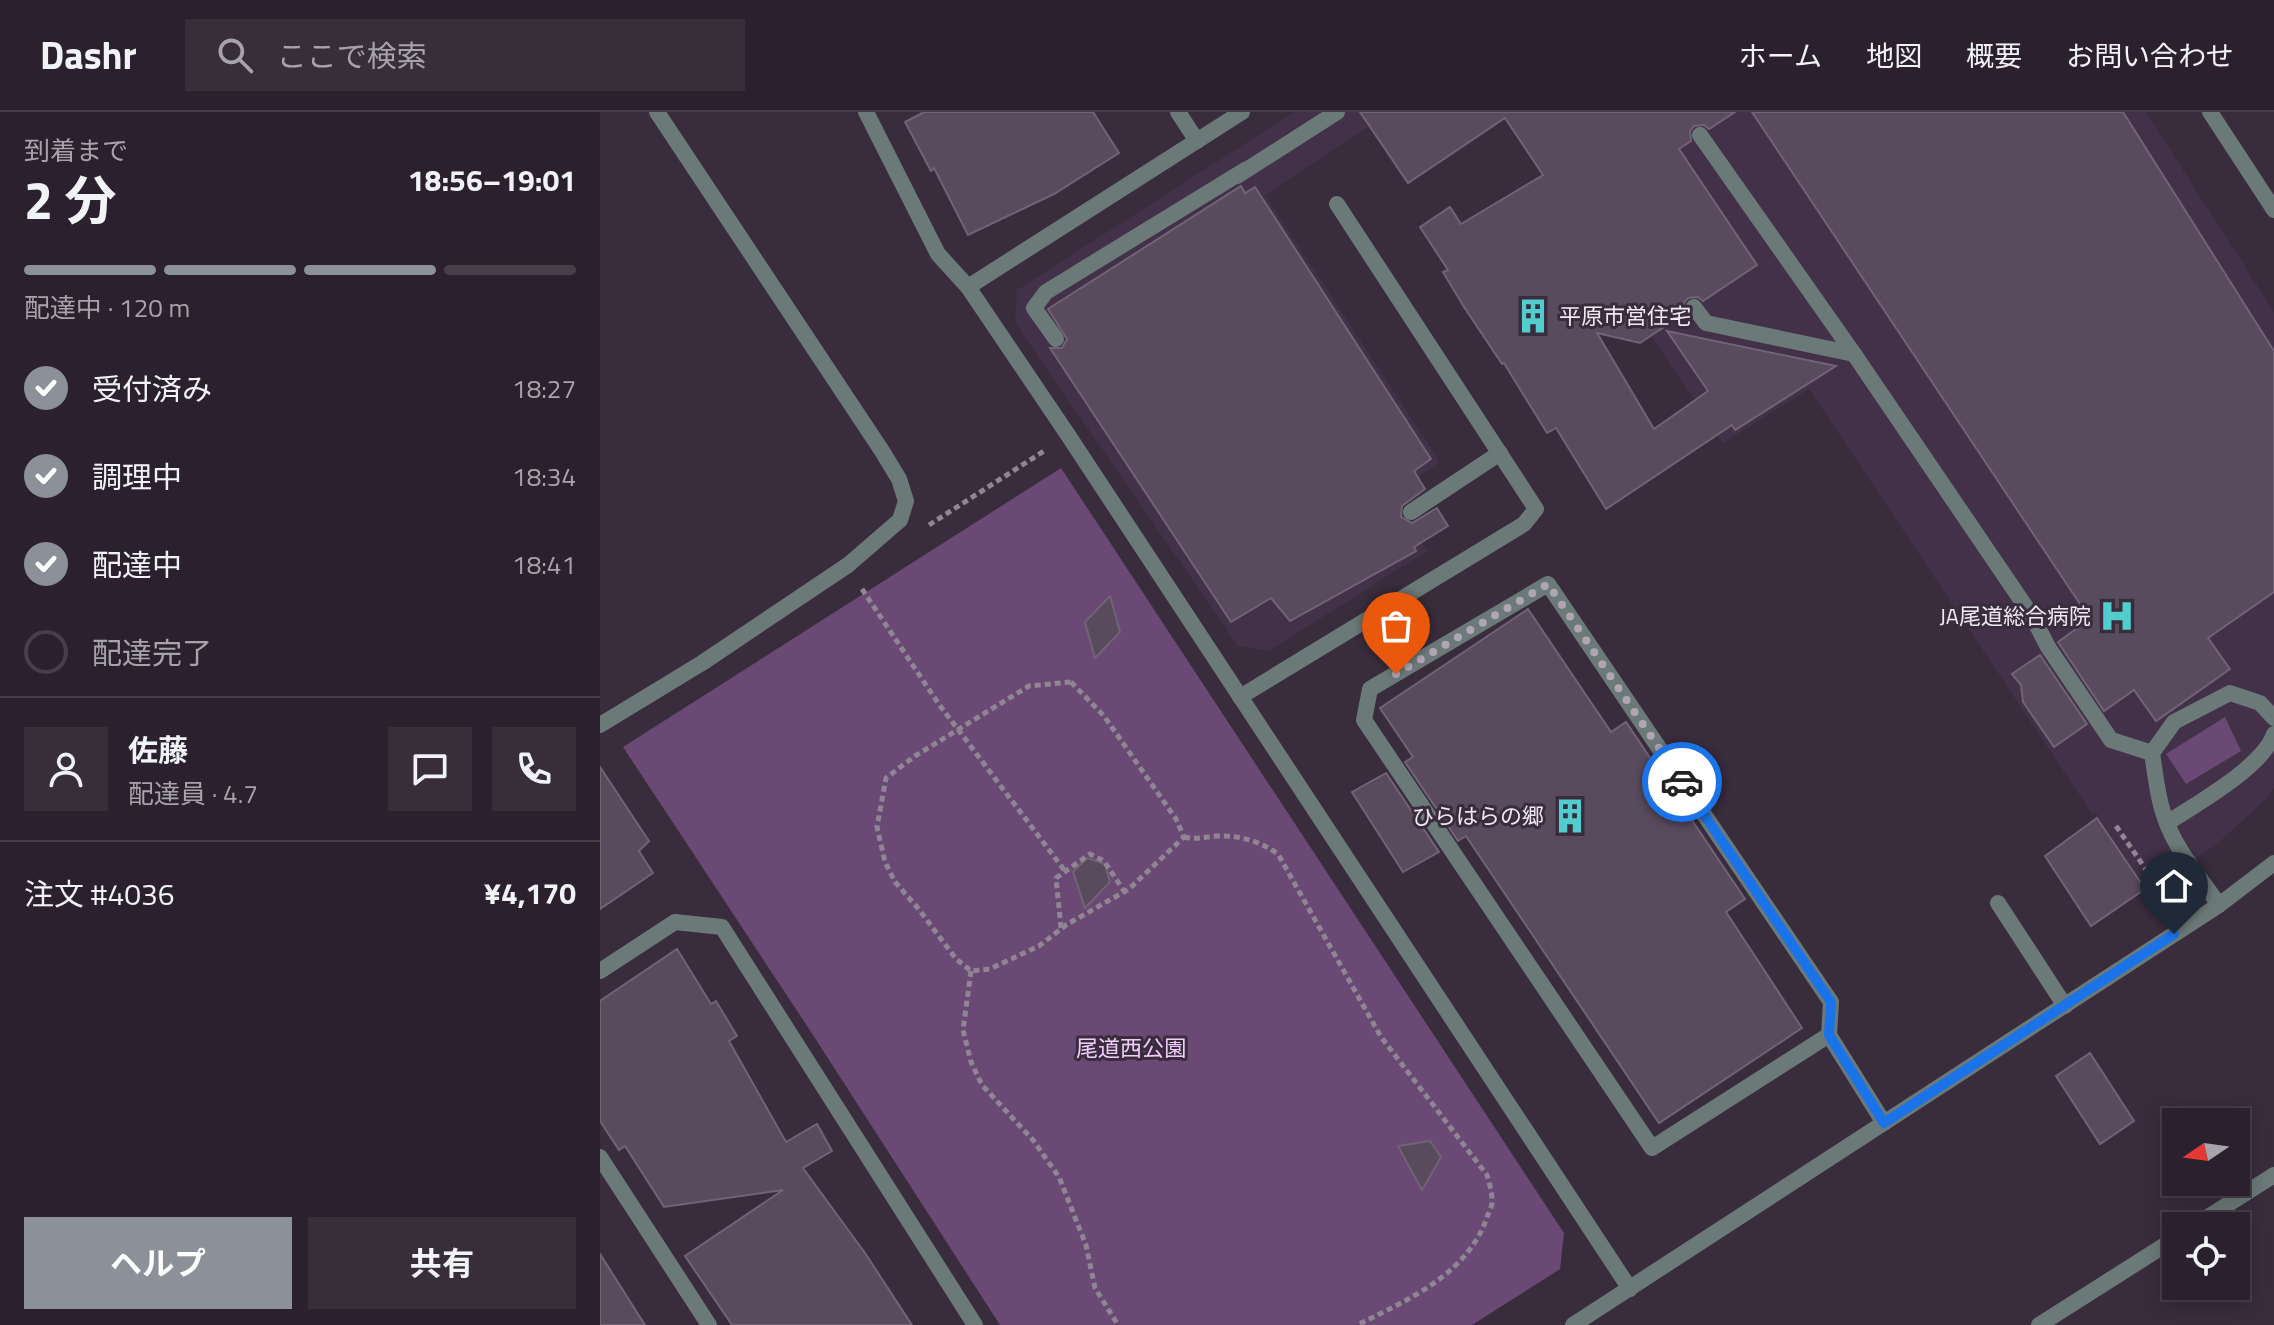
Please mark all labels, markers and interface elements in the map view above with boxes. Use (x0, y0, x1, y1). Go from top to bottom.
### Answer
search box (185, 19, 745, 91)
text: Dashr (40, 26, 137, 84)
icon: search (213, 33, 257, 77)
text: ここで検索 (277, 33, 427, 79)
text: ホーム (1739, 34, 1822, 77)
text: 地図 (1866, 34, 1922, 77)
text: 概要 (1966, 34, 2022, 77)
text: お問い合わせ (2066, 34, 2234, 77)
text: 到着まで (24, 131, 128, 170)
text: 18:56–19:01 (408, 157, 576, 203)
text: 2 分 (24, 160, 117, 239)
text: 配達中 · 120 m (24, 288, 190, 327)
building icon: 平原市営住宅 (1514, 297, 1552, 335)
place label: 平原市営住宅 (1559, 299, 1691, 333)
icon: check (24, 366, 68, 410)
text: 受付済み (92, 366, 212, 412)
text: 18:27 (512, 369, 576, 408)
icon: check (24, 454, 68, 498)
text: 調理中 (92, 454, 182, 500)
text: 18:34 (512, 457, 576, 496)
icon: check (24, 542, 68, 586)
text: 配達中 (92, 542, 182, 588)
text: 18:41 (512, 545, 576, 584)
pin (1362, 592, 1430, 674)
hospital icon: JA尾道総合病院 (2098, 597, 2136, 635)
place label: JA尾道総合病院 (1940, 599, 2091, 633)
icon: bag (1374, 604, 1418, 648)
text: 配達完了 (92, 630, 212, 676)
button: person (24, 727, 108, 811)
text: 佐藤 (128, 727, 188, 773)
button: chat (388, 727, 472, 811)
button: phone (492, 727, 576, 811)
courier (1642, 742, 1722, 822)
icon: car (1660, 760, 1704, 804)
text: 配達員 · 4.7 (128, 774, 258, 813)
building icon: ひらはらの郷 (1551, 797, 1589, 835)
place label: ひらはらの郷 (1412, 799, 1544, 833)
pin (2140, 852, 2208, 934)
icon: home (2152, 864, 2196, 908)
text: ¥4,170 (484, 870, 576, 916)
text: 注文 #4036 (24, 871, 175, 917)
park label: 尾道西公園 (1076, 1031, 1186, 1065)
north arrow (2162, 1108, 2250, 1196)
map controls (2162, 1108, 2250, 1300)
button: locate (2162, 1212, 2250, 1300)
button: ヘルプ (24, 1217, 292, 1309)
button: 共有 (308, 1217, 576, 1309)

